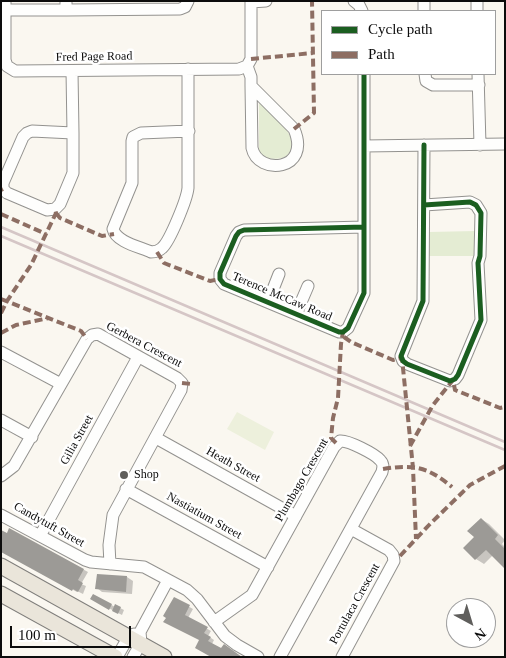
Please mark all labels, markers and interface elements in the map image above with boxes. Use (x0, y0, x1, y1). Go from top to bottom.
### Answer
legend (321, 10, 496, 75)
text: Cycle path (368, 21, 433, 37)
text: Path (368, 46, 395, 62)
street label: Fred Page Road (56, 49, 132, 65)
street label: Terence McCaw Road (230, 269, 334, 325)
street label: Gerbera Crescent (104, 319, 184, 371)
street label: Gilia Street (57, 412, 97, 468)
street label: Plumbago Crescent (272, 436, 332, 524)
street label: Heath Street (203, 444, 263, 486)
place label: Shop (134, 468, 159, 482)
marker: Shop (118, 469, 130, 481)
street label: Nastiatium Street (164, 489, 244, 543)
street label: Candytuft Street (11, 500, 87, 550)
street label: Portulaca Crescent (327, 561, 383, 647)
north arrow (446, 598, 496, 648)
scale bar (12, 616, 134, 648)
text: N (471, 625, 489, 643)
text: 100 m (18, 627, 56, 643)

